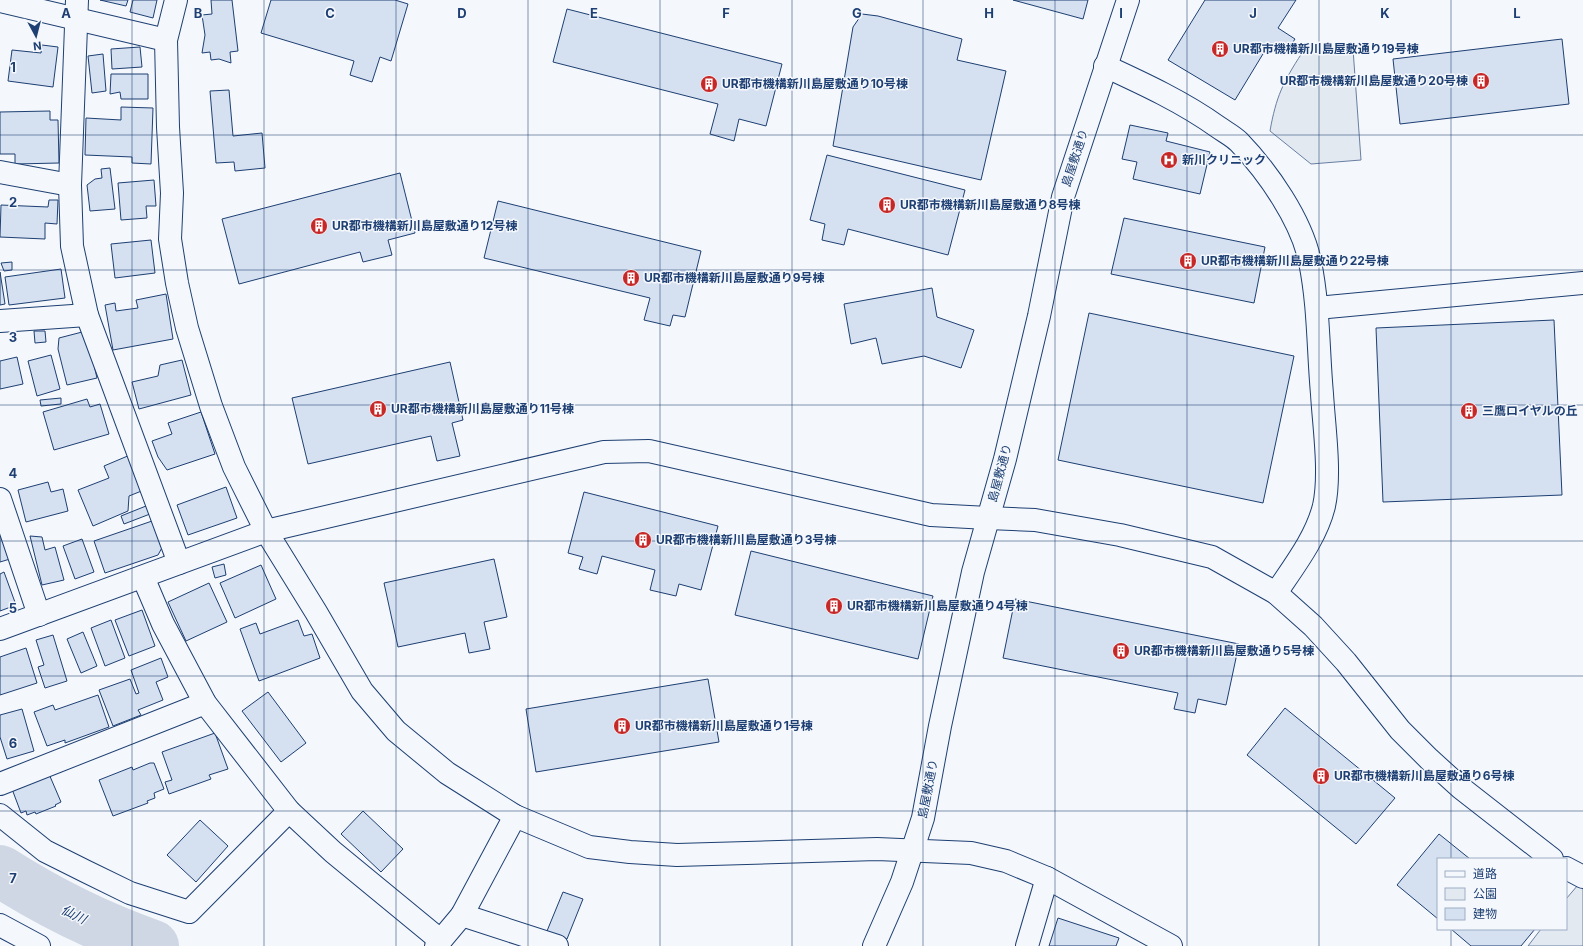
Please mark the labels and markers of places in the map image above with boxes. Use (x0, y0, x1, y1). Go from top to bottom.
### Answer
building icon: UR都市機構新川島屋敷通り19号棟 (1210, 39, 1230, 59)
place label: UR都市機構新川島屋敷通り19号棟 (1233, 41, 1419, 56)
building icon: UR都市機構新川島屋敷通り20号棟 (1471, 71, 1491, 91)
place label: UR都市機構新川島屋敷通り20号棟 (1280, 73, 1468, 88)
building icon: UR都市機構新川島屋敷通り10号棟 (699, 74, 719, 94)
place label: UR都市機構新川島屋敷通り10号棟 (722, 76, 908, 91)
hospital icon: 新川クリニック (1159, 150, 1179, 170)
place label: 新川クリニック (1182, 152, 1266, 167)
building icon: UR都市機構新川島屋敷通り8号棟 (877, 195, 897, 215)
place label: UR都市機構新川島屋敷通り8号棟 (900, 197, 1080, 212)
building icon: UR都市機構新川島屋敷通り12号棟 (309, 216, 329, 236)
place label: UR都市機構新川島屋敷通り12号棟 (332, 218, 517, 233)
building icon: UR都市機構新川島屋敷通り22号棟 (1178, 251, 1198, 271)
place label: UR都市機構新川島屋敷通り22号棟 (1201, 253, 1389, 268)
building icon: UR都市機構新川島屋敷通り9号棟 (621, 268, 641, 288)
place label: UR都市機構新川島屋敷通り9号棟 (644, 270, 824, 285)
building icon: UR都市機構新川島屋敷通り11号棟 (368, 399, 388, 419)
place label: UR都市機構新川島屋敷通り11号棟 (391, 401, 574, 416)
building icon: 三鷹ロイヤルの丘 (1459, 401, 1479, 421)
place label: 三鷹ロイヤルの丘 (1482, 403, 1578, 418)
building icon: UR都市機構新川島屋敷通り3号棟 (633, 530, 653, 550)
place label: UR都市機構新川島屋敷通り3号棟 (656, 532, 836, 547)
building icon: UR都市機構新川島屋敷通り4号棟 (824, 596, 844, 616)
place label: UR都市機構新川島屋敷通り4号棟 (847, 598, 1028, 613)
building icon: UR都市機構新川島屋敷通り5号棟 (1111, 641, 1131, 661)
place label: UR都市機構新川島屋敷通り5号棟 (1134, 643, 1314, 658)
building icon: UR都市機構新川島屋敷通り1号棟 (612, 716, 632, 736)
place label: UR都市機構新川島屋敷通り1号棟 (635, 718, 813, 733)
building icon: UR都市機構新川島屋敷通り6号棟 (1311, 766, 1331, 786)
place label: UR都市機構新川島屋敷通り6号棟 (1334, 768, 1514, 783)

